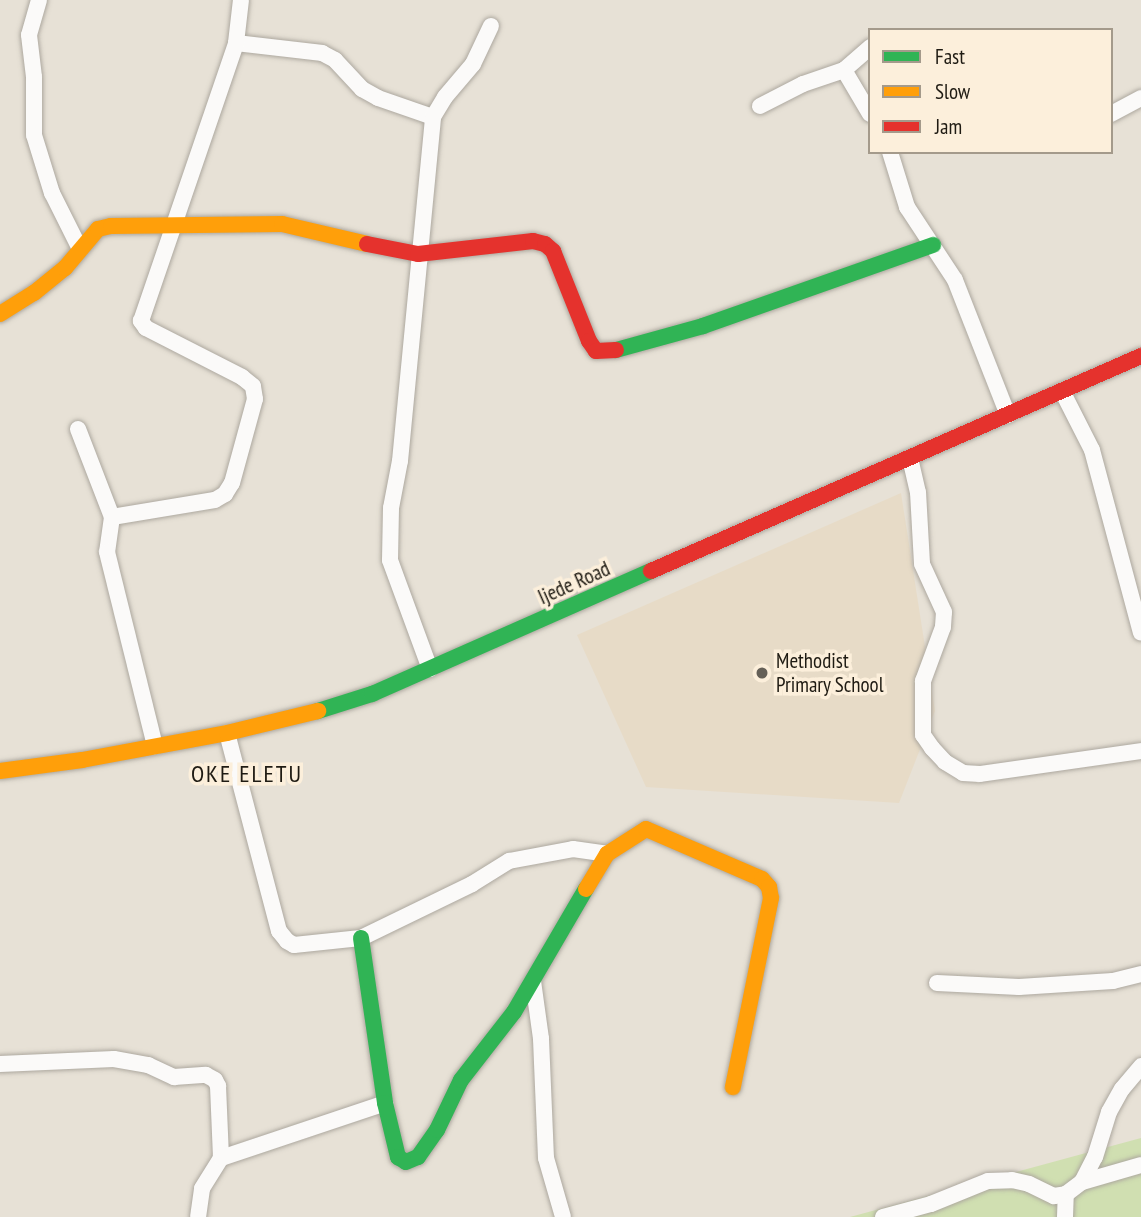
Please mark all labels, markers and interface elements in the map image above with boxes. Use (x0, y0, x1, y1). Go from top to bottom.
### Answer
legend (868, 28, 1113, 154)
text: Fast (935, 43, 965, 70)
text: Slow (935, 78, 970, 105)
text: Jam (935, 113, 962, 140)
street label: Ijede Road (534, 556, 614, 610)
place label: Methodist Primary School (776, 648, 884, 698)
marker: Methodist Primary School (754, 665, 770, 681)
district label: OKE ELETU (192, 760, 302, 788)

